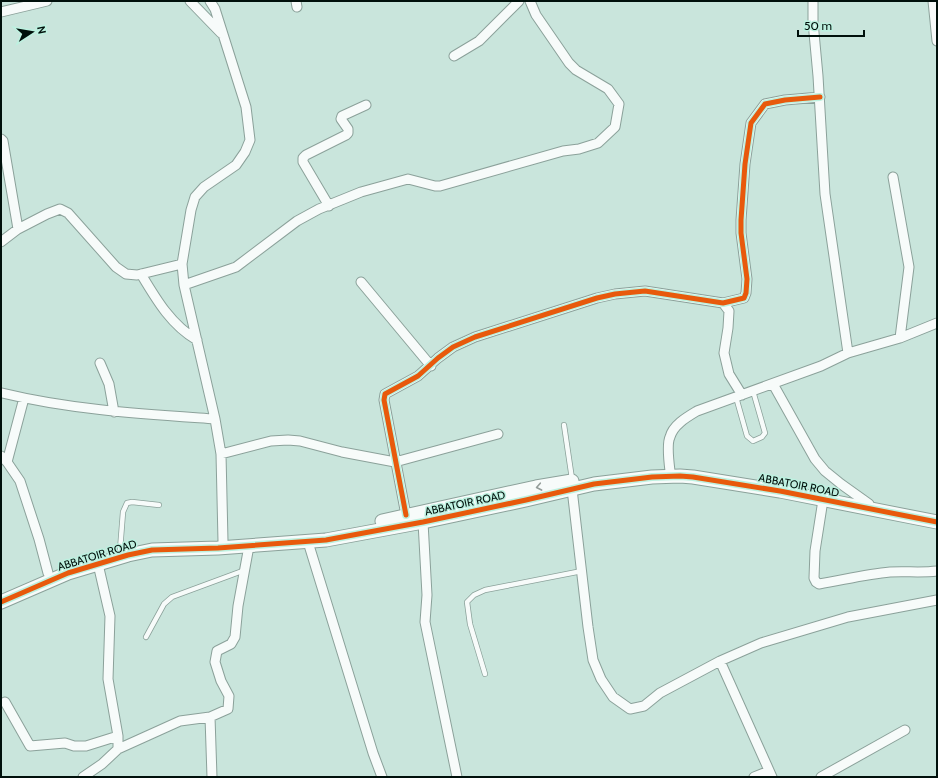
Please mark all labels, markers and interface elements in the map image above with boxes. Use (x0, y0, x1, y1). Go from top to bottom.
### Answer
north arrow (12, 12, 52, 52)
scale bar (798, 12, 864, 38)
text: 50 m (804, 18, 832, 33)
text: N (34, 25, 49, 35)
street label: ABBATOIR ROAD (757, 470, 841, 500)
one-way arrow (536, 482, 542, 491)
street label: ABBATOIR ROAD (424, 488, 506, 518)
street label: ABBATOIR ROAD (56, 536, 138, 574)

